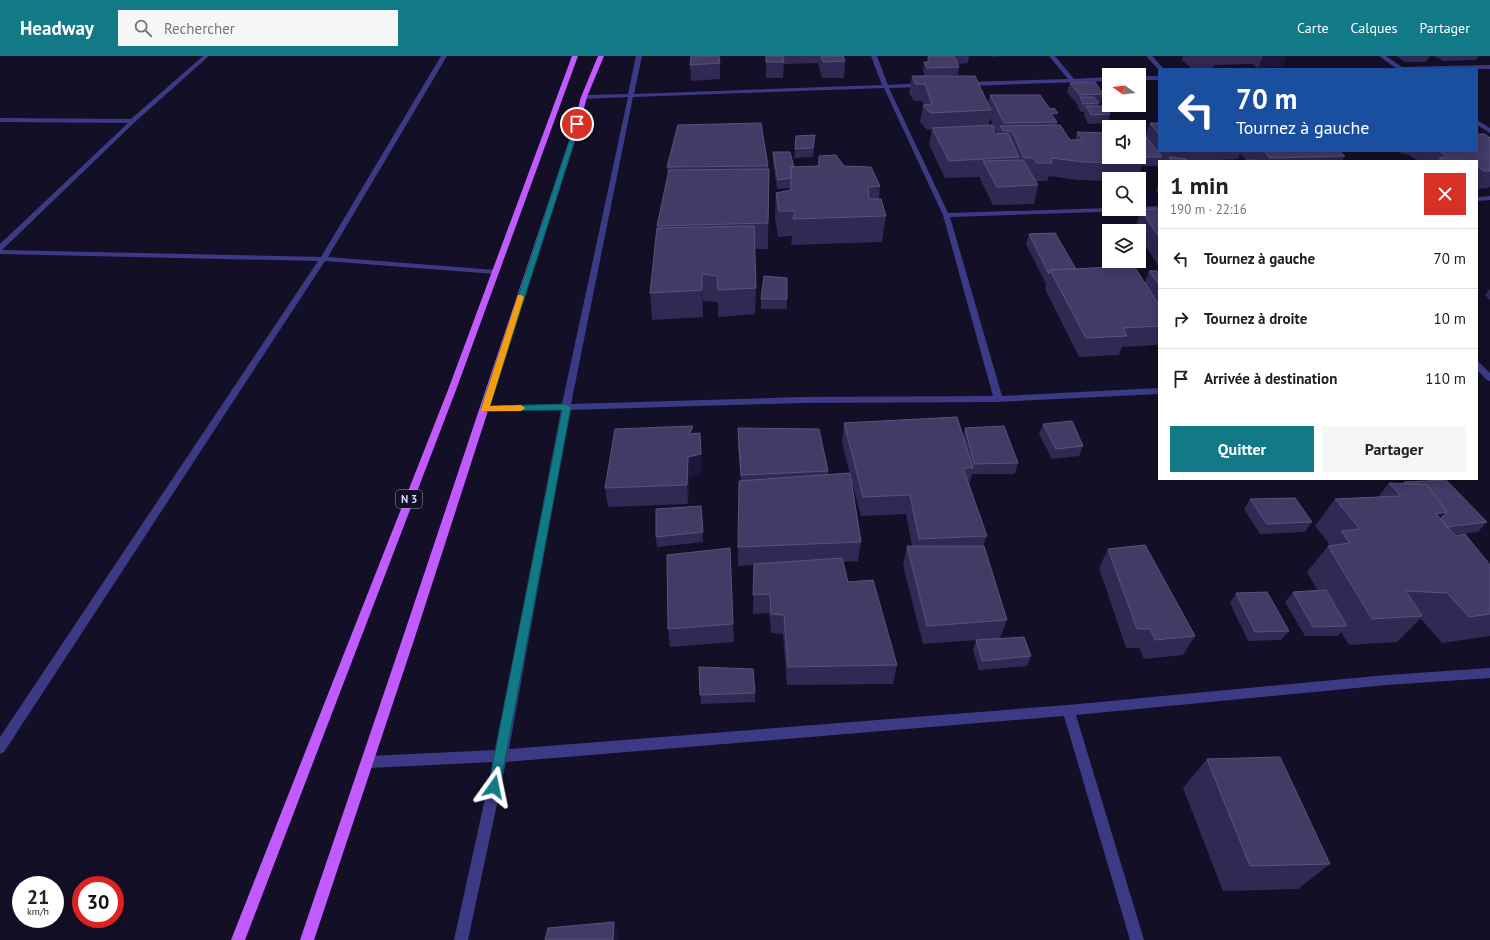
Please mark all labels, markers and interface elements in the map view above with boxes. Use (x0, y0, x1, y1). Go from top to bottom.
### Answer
search box (118, 10, 398, 46)
text: Headway (20, 16, 94, 40)
icon: search (132, 17, 154, 39)
text: Rechercher (164, 19, 235, 38)
text: Carte (1297, 19, 1329, 37)
text: Calques (1351, 19, 1397, 37)
text: Partager (1419, 19, 1470, 37)
north arrow (1102, 68, 1146, 112)
map controls (1102, 68, 1146, 268)
text: 70 m (1236, 80, 1297, 117)
icon: left (1170, 84, 1222, 136)
pin (560, 107, 594, 141)
icon: arrive (566, 113, 588, 135)
text: Tournez à gauche (1236, 116, 1369, 139)
button: sound (1102, 120, 1146, 164)
text: 1 min (1170, 170, 1229, 201)
button: search (1102, 172, 1146, 216)
button: close (1424, 173, 1466, 215)
text: 190 m · 22:16 (1170, 201, 1247, 218)
button: layers (1102, 224, 1146, 268)
icon: left (1170, 248, 1192, 270)
text: Tournez à gauche (1204, 249, 1315, 268)
text: 70 m (1433, 249, 1466, 268)
icon: right (1170, 308, 1192, 330)
text: Tournez à droite (1204, 309, 1307, 328)
text: 10 m (1433, 309, 1466, 328)
icon: arrive (1170, 368, 1192, 390)
text: Arrivée à destination (1204, 369, 1337, 388)
text: 110 m (1425, 369, 1466, 388)
button: Quitter (1170, 426, 1314, 472)
button: Partager (1322, 426, 1466, 472)
road number: N 3 (396, 490, 422, 508)
position arrow (473, 766, 515, 808)
speed limit sign: 30 (72, 876, 124, 928)
text: 21 (27, 884, 49, 910)
text: km/h (27, 905, 49, 918)

